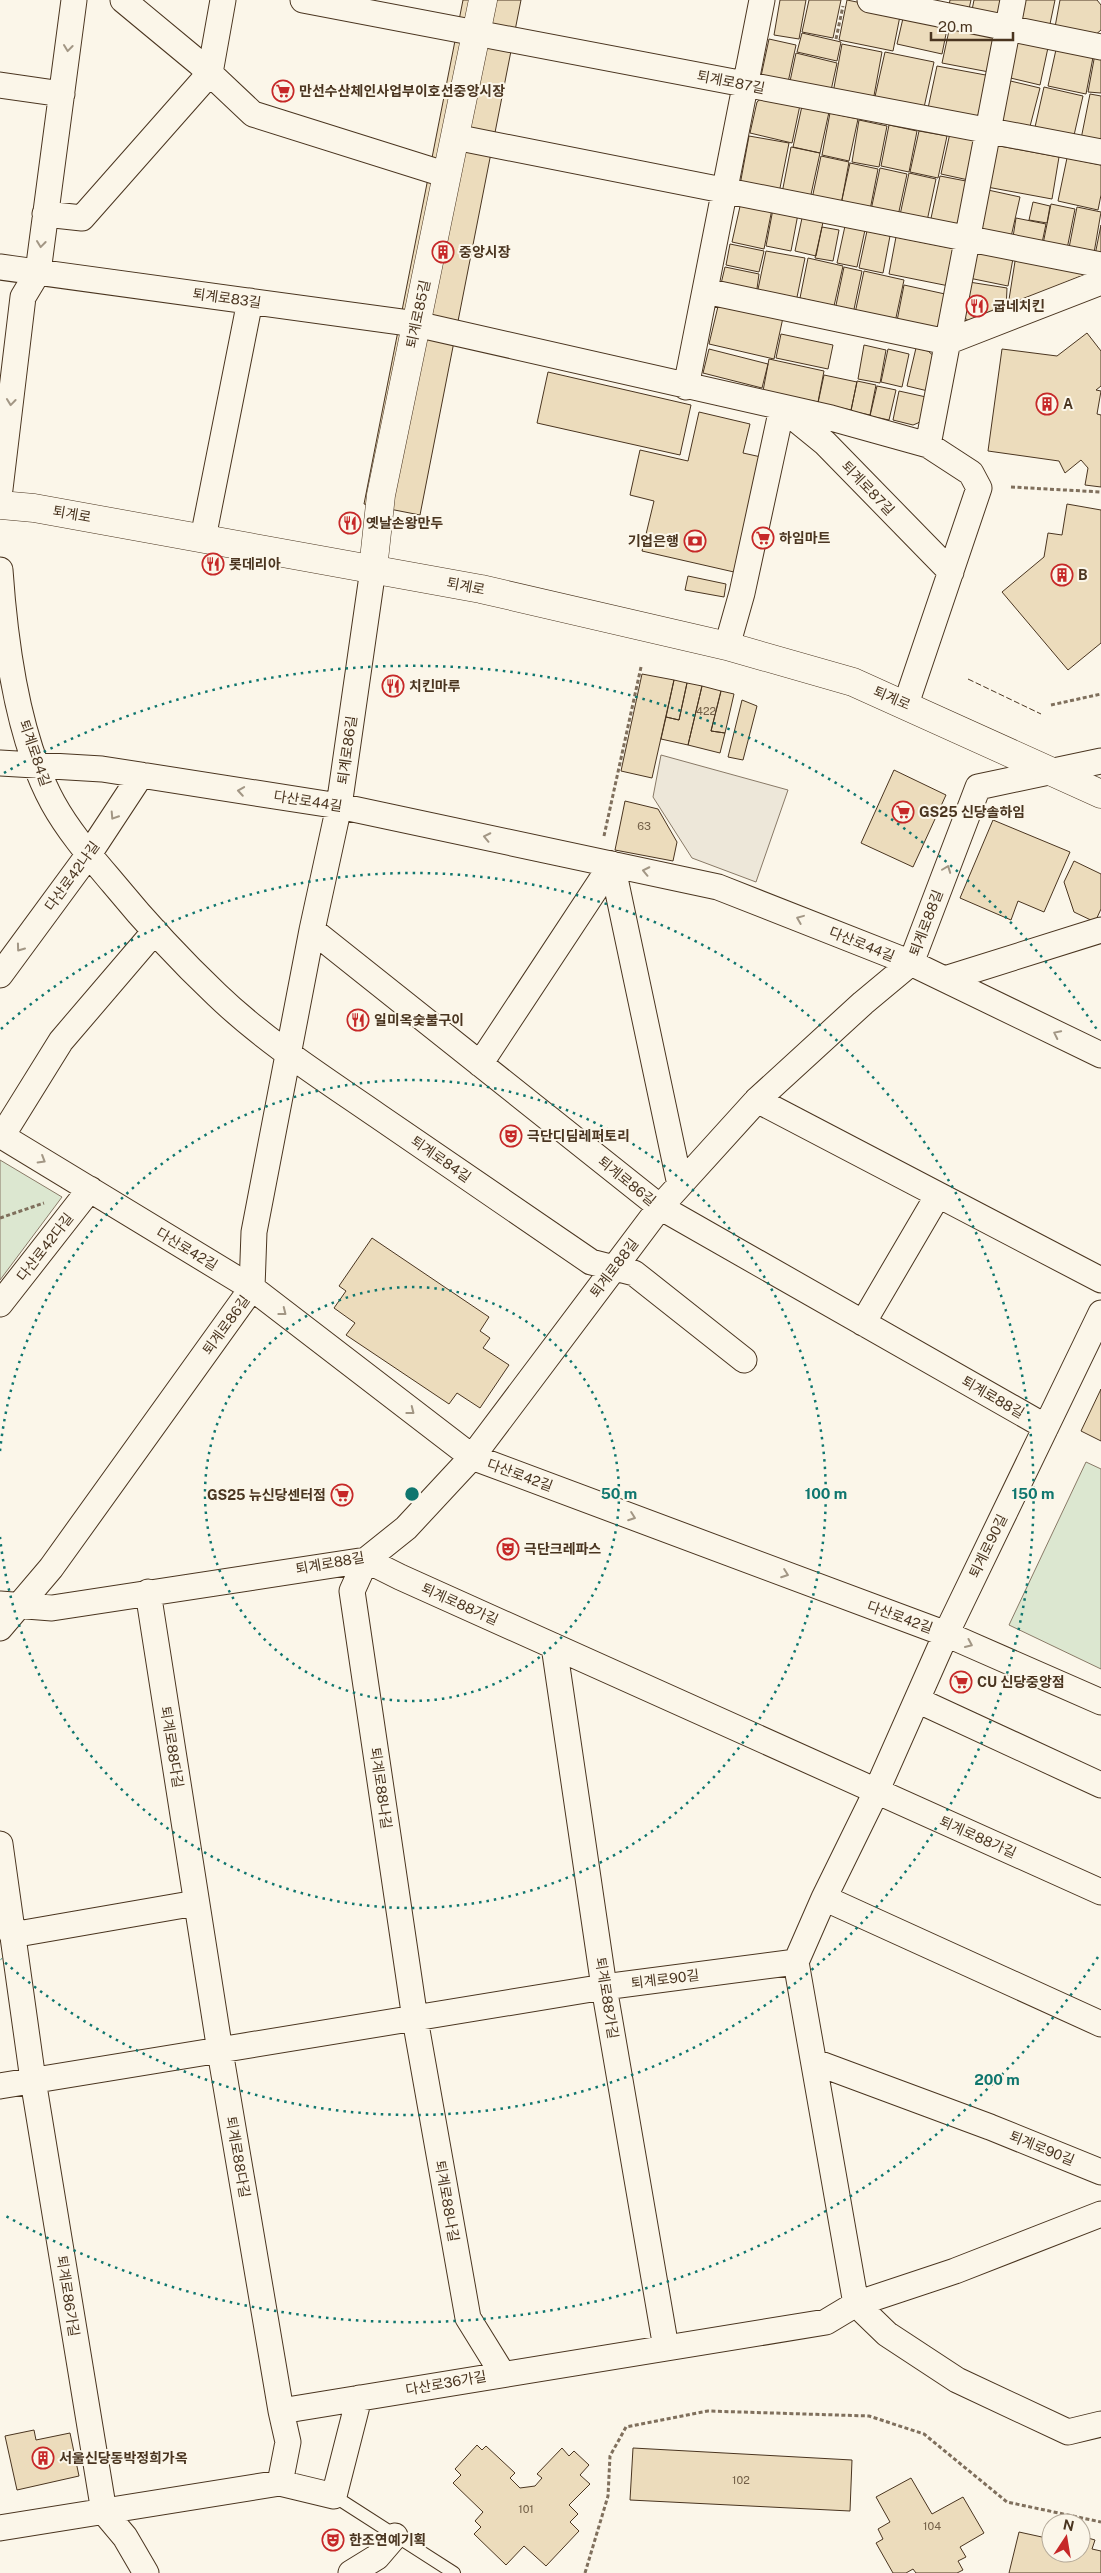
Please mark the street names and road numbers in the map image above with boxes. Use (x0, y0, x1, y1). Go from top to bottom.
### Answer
street label: 퇴계로87길 (696, 68, 766, 96)
street label: 퇴계로85길 (403, 278, 433, 350)
street label: 퇴계로83길 (192, 285, 262, 311)
street label: 퇴계로87길 (838, 458, 898, 518)
street label: 퇴계로 (52, 503, 93, 525)
street label: 퇴계로 (446, 574, 487, 598)
street label: 퇴계로 (871, 683, 913, 713)
street label: 퇴계로86길 (334, 715, 360, 785)
street label: 퇴계로84길 (16, 718, 54, 788)
street label: 다산로44길 (273, 788, 343, 814)
street label: 다산로42나길 (42, 838, 102, 914)
street label: 퇴계로88길 (906, 888, 946, 958)
street label: 다산로44길 (827, 924, 897, 964)
street label: 퇴계로84길 (408, 1133, 474, 1185)
street label: 퇴계로86길 (595, 1153, 659, 1209)
street label: 다산로42다길 (14, 1210, 76, 1284)
street label: 다산로42길 (153, 1224, 221, 1274)
street label: 퇴계로88길 (587, 1235, 641, 1301)
street label: 퇴계로86길 (199, 1292, 253, 1358)
street label: 퇴계로88길 (959, 1373, 1027, 1421)
street label: 다산로42길 (485, 1456, 555, 1494)
street label: 퇴계로90길 (966, 1512, 1010, 1580)
street label: 퇴계로88길 (294, 1549, 366, 1577)
street label: 퇴계로88가길 (419, 1580, 501, 1628)
street label: 다산로42길 (865, 1598, 935, 1636)
street label: 퇴계로88다길 (158, 1705, 186, 1789)
street label: 퇴계로88나길 (367, 1746, 395, 1830)
street label: 퇴계로88가길 (937, 1813, 1019, 1861)
street label: 퇴계로88가길 (593, 1956, 621, 2040)
street label: 퇴계로90길 (630, 1967, 700, 1991)
street label: 퇴계로88다길 (223, 2115, 253, 2199)
street label: 퇴계로90길 (1007, 2128, 1077, 2168)
street label: 퇴계로88나길 (432, 2159, 462, 2243)
street label: 퇴계로86가길 (54, 2254, 82, 2338)
street label: 다산로36가길 (404, 2368, 488, 2398)

